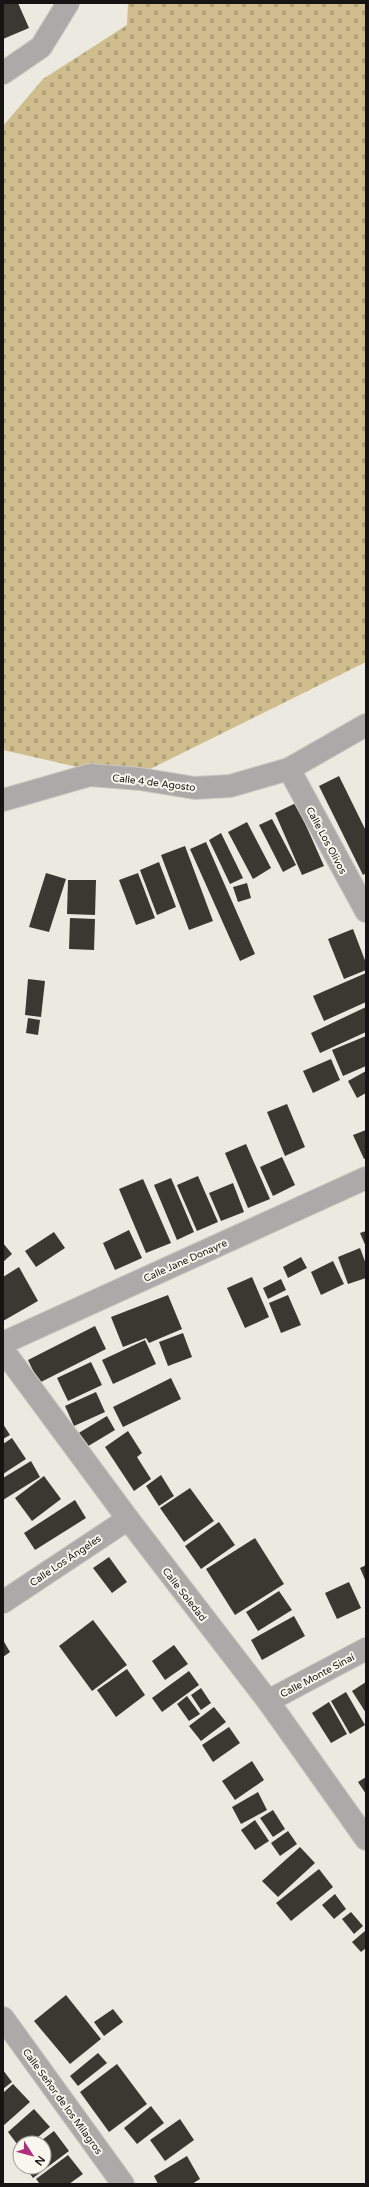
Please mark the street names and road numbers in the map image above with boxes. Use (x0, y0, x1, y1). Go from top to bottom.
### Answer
street label: Calle 4 de Agosto (112, 772, 196, 794)
street label: Calle Los Olivos (303, 805, 349, 876)
street label: Calle Jane Donayre (142, 1237, 229, 1285)
street label: Calle Los Ángeles (28, 1532, 104, 1589)
street label: Calle Soledad (160, 1566, 209, 1624)
street label: Calle Monte Sinaí (278, 1651, 357, 1700)
street label: Calle Señor de los Milagros (20, 2046, 105, 2157)

